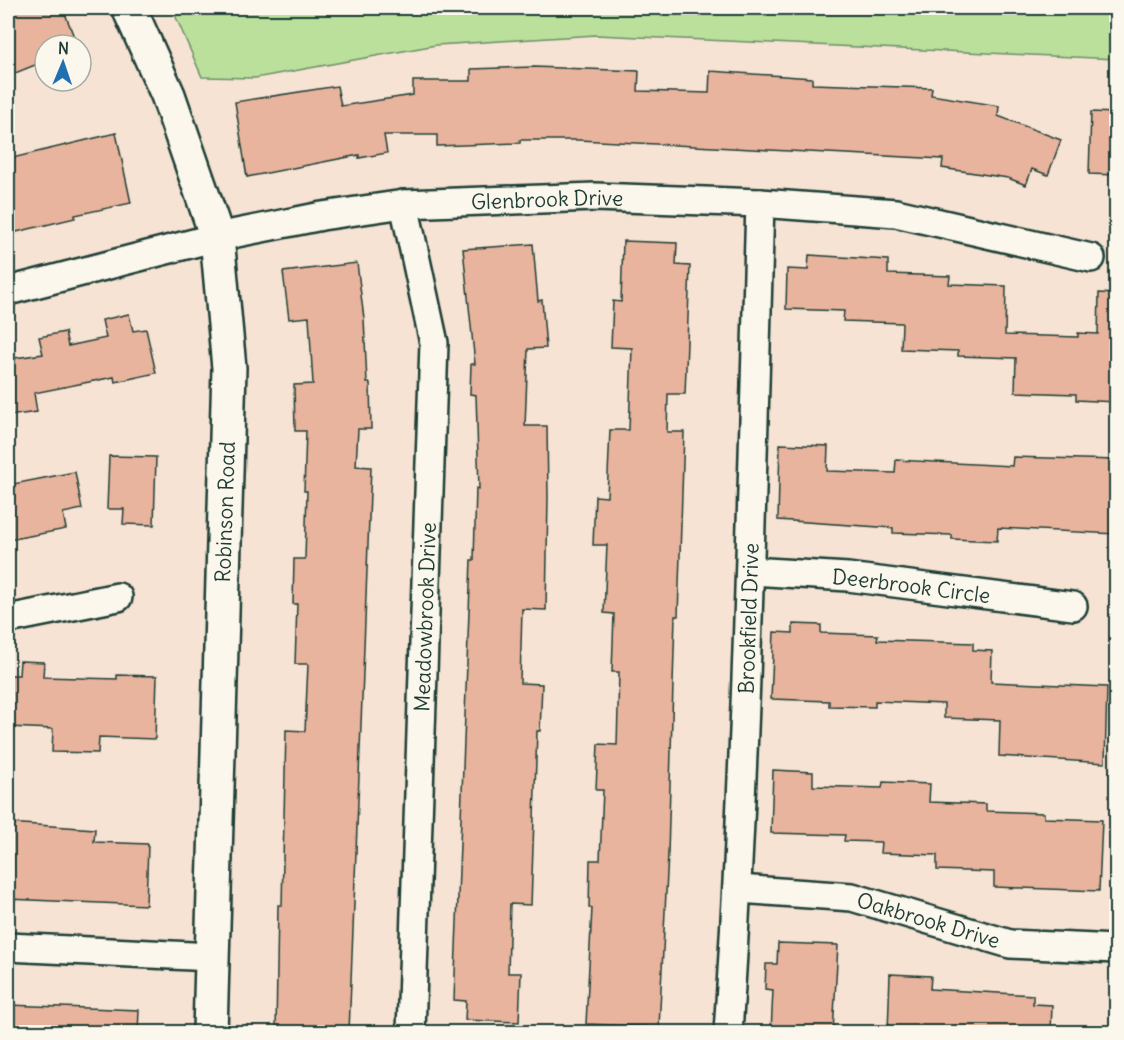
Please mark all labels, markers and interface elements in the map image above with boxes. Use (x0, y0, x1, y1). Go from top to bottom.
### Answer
north arrow (33, 33, 93, 93)
text: N (58, 38, 69, 58)
street label: Glenbrook Drive (470, 183, 624, 215)
street label: Robinson Road (209, 441, 241, 583)
street label: Meadowbrook Drive (408, 522, 442, 712)
street label: Brookfield Drive (732, 543, 764, 695)
street label: Deerbrook Circle (831, 563, 992, 609)
street label: Oakbrook Drive (854, 886, 1003, 954)

